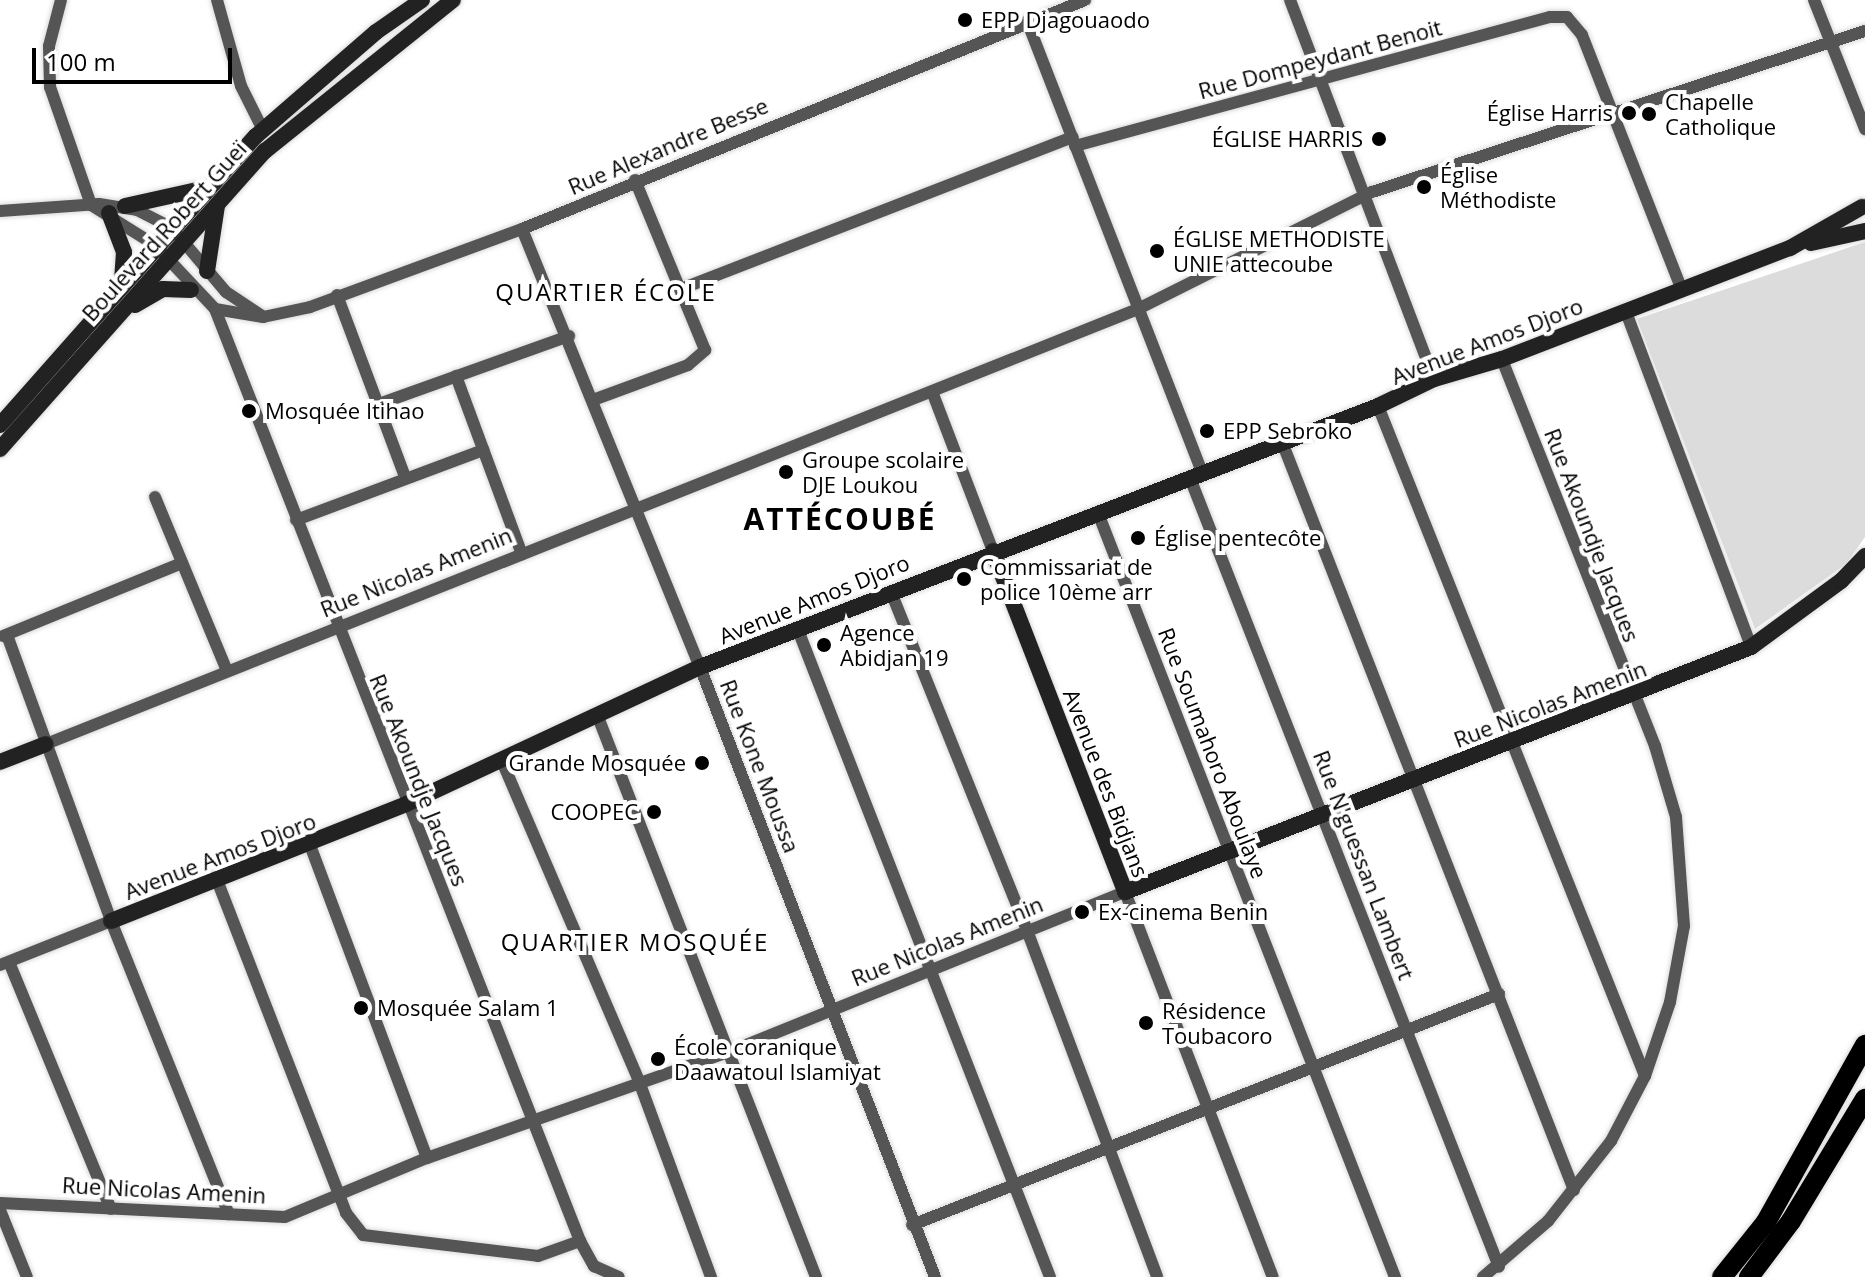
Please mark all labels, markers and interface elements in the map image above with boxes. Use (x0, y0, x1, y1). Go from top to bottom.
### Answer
place label: EPP Djagouaodo (981, 7, 1150, 33)
marker: EPP Djagouaodo (956, 11, 974, 29)
street label: Rue Dompeydant Benoit (1195, 14, 1445, 104)
scale bar (36, 32, 236, 82)
text: 100 m (46, 45, 116, 78)
place label: Chapelle Catholique (1665, 88, 1776, 140)
street label: Rue Alexandre Besse (564, 92, 772, 200)
place label: Église Harris (1487, 100, 1613, 126)
marker: Église Harris (1620, 104, 1638, 122)
marker: Chapelle Catholique (1640, 105, 1658, 123)
place label: ÉGLISE HARRIS (1212, 126, 1363, 152)
marker: ÉGLISE HARRIS (1370, 130, 1388, 148)
street label: Boulevard Robert Gueï (76, 136, 252, 326)
place label: Église Méthodiste (1440, 161, 1556, 212)
marker: Église Méthodiste (1415, 178, 1433, 196)
place label: ÉGLISE METHODISTE UNIE attecoube (1173, 225, 1385, 276)
marker: ÉGLISE METHODISTE UNIE attecoube (1148, 242, 1166, 260)
district label: QUARTIER ÉCOLE (495, 278, 717, 306)
street label: Avenue Amos Djoro (1388, 292, 1586, 390)
place label: Mosquée Itihao (265, 398, 424, 424)
marker: Mosquée Itihao (240, 402, 258, 420)
place label: EPP Sebroko (1223, 418, 1352, 444)
marker: EPP Sebroko (1198, 422, 1216, 440)
street label: Rue Akoundje Jacques (1539, 425, 1645, 645)
place label: Groupe scolaire DJE Loukou (802, 446, 964, 498)
marker: Groupe scolaire DJE Loukou (777, 463, 795, 481)
district label: ATTÉCOUBÉ (744, 501, 936, 537)
street label: Rue Nicolas Amenin (316, 522, 516, 622)
place label: Église pentecôte (1154, 525, 1321, 551)
marker: Église pentecôte (1129, 529, 1147, 547)
street label: Avenue Amos Djoro (715, 549, 913, 649)
place label: Commissariat de police 10ème arr (980, 553, 1153, 604)
marker: Commissariat de police 10ème arr (955, 570, 973, 588)
place label: Agence Abidjan 19 (840, 619, 949, 670)
street label: Rue Soumahoro Aboulaye (1153, 624, 1273, 882)
marker: Agence Abidjan 19 (815, 636, 833, 654)
street label: Rue Nicolas Amenin (1450, 655, 1650, 753)
street label: Rue Akoundje Jacques (364, 670, 474, 890)
street label: Rue Kone Moussa (715, 676, 805, 856)
street label: Avenue des Bidjans (1058, 685, 1154, 881)
street label: Rue N'guessan Lambert (1308, 747, 1420, 983)
place label: Grande Mosquée (509, 750, 686, 776)
marker: Grande Mosquée (693, 754, 711, 772)
place label: COOPEC (551, 799, 638, 825)
marker: COOPEC (645, 803, 663, 821)
street label: Avenue Amos Djoro (121, 807, 319, 905)
street label: Rue Nicolas Amenin (847, 891, 1047, 991)
place label: Ex-cinema Benin (1098, 899, 1268, 925)
marker: Ex-cinema Benin (1073, 903, 1091, 921)
district label: QUARTIER MOSQUÉE (501, 928, 769, 956)
place label: Mosquée Salam 1 (377, 995, 559, 1021)
place label: Résidence Toubacoro (1162, 997, 1273, 1048)
marker: Mosquée Salam 1 (352, 999, 370, 1017)
marker: Résidence Toubacoro (1137, 1014, 1155, 1032)
place label: École coranique Daawatoul Islamiyat (674, 1033, 881, 1084)
marker: École coranique Daawatoul Islamiyat (649, 1050, 667, 1068)
street label: Rue Nicolas Amenin (61, 1171, 267, 1209)

